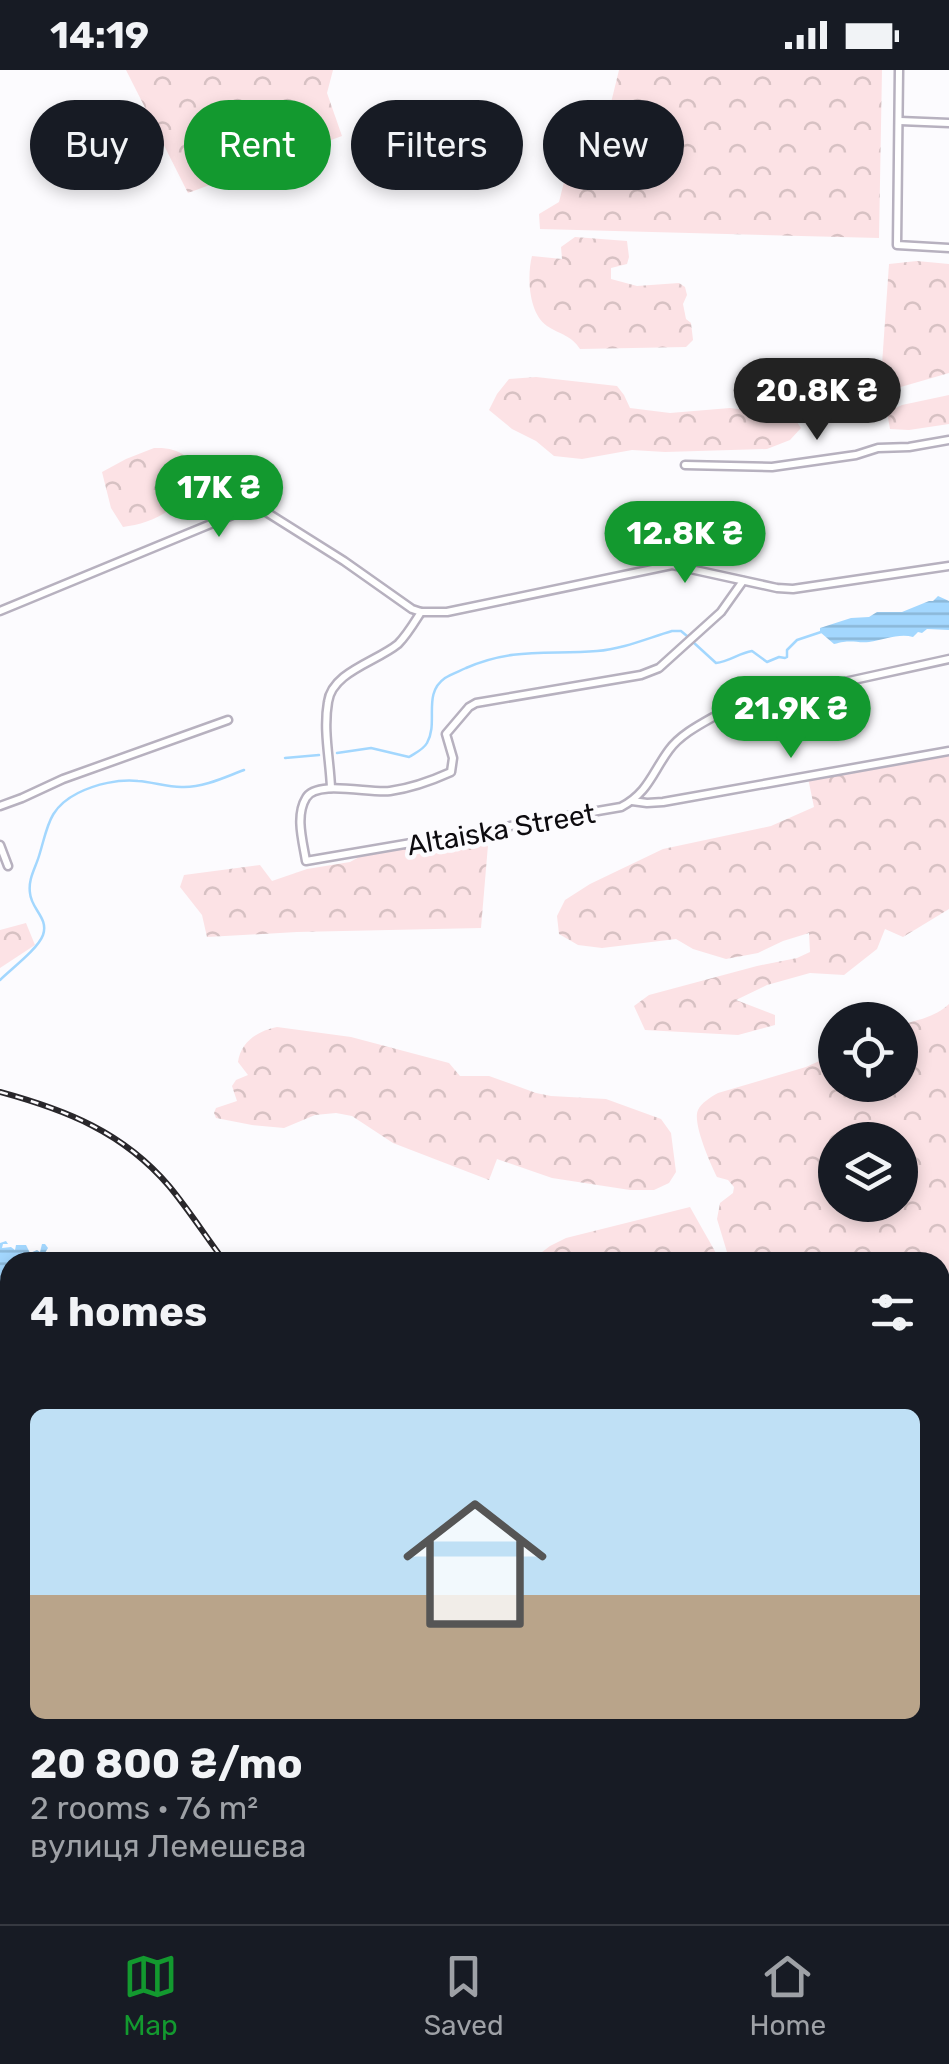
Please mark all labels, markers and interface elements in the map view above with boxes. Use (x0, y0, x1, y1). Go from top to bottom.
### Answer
text: 14:19 (50, 12, 149, 58)
chip: Buy (30, 100, 164, 190)
chip: Rent (184, 100, 331, 190)
chip: Filters (351, 100, 523, 190)
chip: New (543, 100, 684, 190)
pin: 20.8K ₴ (725, 358, 909, 443)
text: 20.8K ₴ (756, 371, 878, 409)
pin: 17K ₴ (149, 455, 289, 540)
text: 17K ₴ (177, 468, 261, 506)
pin: 12.8K ₴ (593, 501, 777, 586)
text: 12.8K ₴ (627, 514, 743, 552)
pin: 21.9K ₴ (699, 676, 883, 761)
text: 21.9K ₴ (734, 689, 848, 727)
street label: Altaiska Street (404, 797, 598, 862)
map controls (818, 1002, 918, 1222)
button: locate (818, 1002, 918, 1102)
button: layers (818, 1122, 918, 1222)
icon: filters (865, 1285, 920, 1340)
text: 4 homes (30, 1287, 207, 1337)
icon: home (385, 1474, 565, 1654)
text: 20 800 ₴/mo (30, 1739, 303, 1789)
text: 2 rooms · 76 m² (30, 1789, 258, 1827)
text: вулиця Лемешєва (30, 1827, 306, 1865)
tab: Map (123, 1949, 178, 2042)
tab: Saved (424, 1949, 504, 2042)
tab: Home (749, 1949, 826, 2042)

